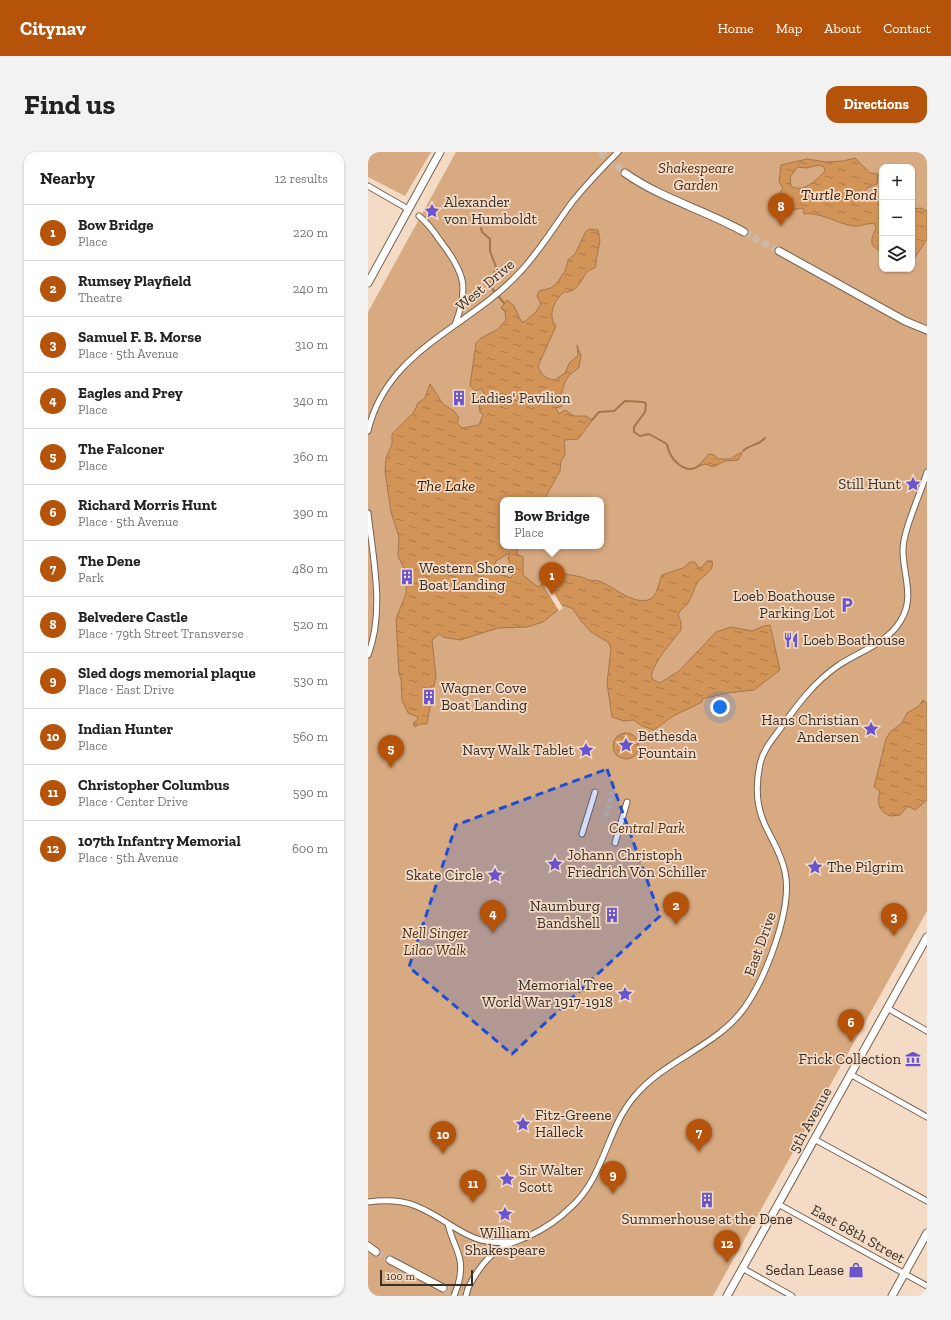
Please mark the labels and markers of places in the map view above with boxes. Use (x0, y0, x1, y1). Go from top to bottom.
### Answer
place label: Alexander von Humboldt (444, 193, 537, 228)
pin: 8 (768, 193, 794, 226)
place icon: Alexander von Humboldt (423, 202, 441, 220)
building icon: Ladies' Pavilion (450, 389, 468, 407)
place label: Ladies' Pavilion (471, 389, 571, 407)
place label: Still Hunt (838, 475, 901, 493)
place icon: Still Hunt (904, 475, 922, 493)
place label: Western Shore Boat Landing (419, 559, 514, 594)
pin: 1 (539, 562, 565, 595)
building icon: Western Shore Boat Landing (398, 568, 416, 586)
place label: Loeb Boathouse Parking Lot (733, 587, 835, 622)
parking icon: Loeb Boathouse Parking Lot (838, 596, 856, 614)
restaurant icon: Loeb Boathouse (782, 631, 800, 649)
place label: Loeb Boathouse (803, 631, 905, 649)
place label: Wagner Cove Boat Landing (441, 679, 527, 714)
building icon: Wagner Cove Boat Landing (420, 688, 438, 706)
place label: Hans Christian Andersen (761, 711, 859, 746)
place icon: Hans Christian Andersen (862, 720, 880, 738)
place label: Bethesda Fountain (638, 727, 697, 762)
pin: 5 (378, 735, 404, 768)
place icon: Bethesda Fountain (617, 736, 635, 754)
place label: Navy Walk Tablet (462, 741, 574, 759)
place icon: Navy Walk Tablet (577, 741, 595, 759)
place label: Johann Christoph Friedrich Von Schiller (567, 846, 707, 881)
place icon: Johann Christoph Friedrich Von Schiller (546, 855, 564, 873)
place icon: The Pilgrim (806, 858, 824, 876)
place label: The Pilgrim (827, 858, 904, 876)
place label: Skate Circle (406, 866, 483, 884)
place icon: Skate Circle (486, 866, 504, 884)
pin: 2 (663, 892, 689, 925)
place label: Naumburg Bandshell (530, 897, 600, 932)
pin: 4 (480, 900, 506, 933)
pin: 3 (881, 903, 907, 936)
building icon: Naumburg Bandshell (603, 906, 621, 924)
place label: Memorial Tree World War 1917-1918 (482, 976, 613, 1011)
place icon: Memorial Tree World War 1917-1918 (616, 985, 634, 1003)
pin: 6 (838, 1009, 864, 1042)
place label: Frick Collection (799, 1050, 901, 1068)
museum icon: Frick Collection (904, 1050, 922, 1068)
place label: Fitz-Greene Halleck (535, 1106, 612, 1141)
place icon: Fitz-Greene Halleck (514, 1115, 532, 1133)
pin: 7 (686, 1119, 712, 1152)
pin: 10 (430, 1121, 456, 1154)
place label: Sir Walter Scott (519, 1161, 584, 1196)
pin: 9 (600, 1161, 626, 1194)
pin: 11 (460, 1170, 486, 1203)
place icon: Sir Walter Scott (498, 1170, 516, 1188)
building icon: Summerhouse at the Dene (698, 1191, 716, 1209)
place icon: William Shakespeare (496, 1205, 514, 1223)
place label: Summerhouse at the Dene (621, 1210, 793, 1228)
place label: William Shakespeare (465, 1224, 545, 1259)
pin: 12 (714, 1230, 740, 1263)
place label: Sedan Lease (765, 1261, 844, 1279)
shop icon: Sedan Lease (847, 1261, 865, 1279)

